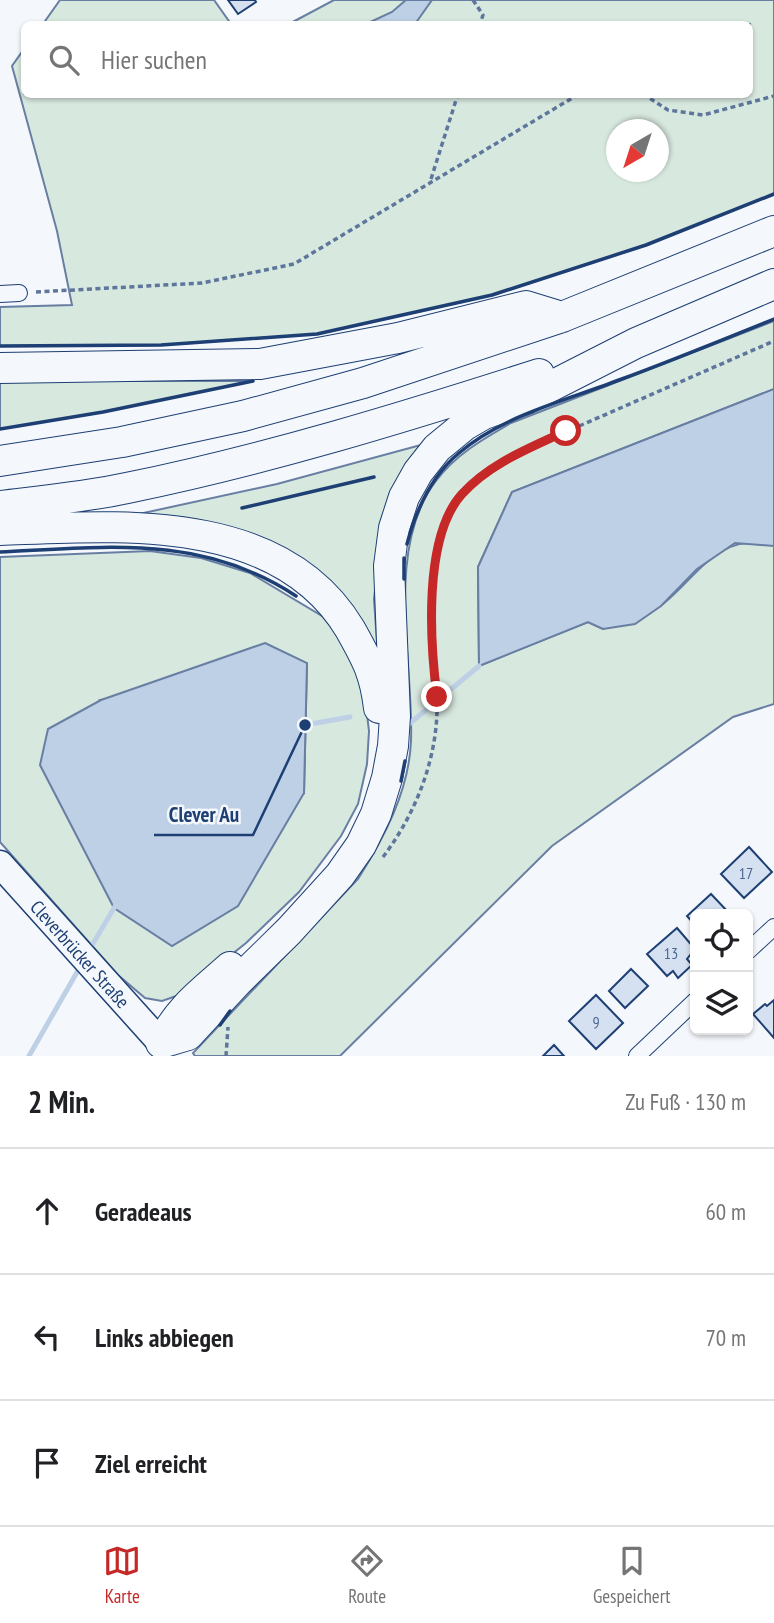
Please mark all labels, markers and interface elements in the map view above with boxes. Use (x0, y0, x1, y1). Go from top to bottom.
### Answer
search box (21, 21, 753, 98)
icon: search (45, 41, 83, 79)
text: Hier suchen (101, 43, 207, 76)
north arrow (606, 119, 669, 182)
route start (550, 415, 581, 446)
route end (421, 681, 452, 712)
callout: Clever Au (154, 793, 253, 835)
text: Clever Au (169, 801, 239, 828)
house number: 17 (739, 863, 753, 883)
street label: Cleverbrücker Straße (25, 895, 135, 1013)
map controls (690, 909, 753, 1035)
button: locate (690, 909, 753, 972)
house number: 13 (664, 943, 678, 963)
button: layers (690, 972, 753, 1035)
house number: 9 (592, 1012, 600, 1032)
text: 2 Min. (28, 1082, 95, 1121)
text: Zu Fuß · 130 m (625, 1087, 746, 1116)
icon: ahead (28, 1192, 66, 1230)
text: Geradeaus (95, 1195, 192, 1228)
text: 60 m (705, 1197, 746, 1226)
icon: left (28, 1318, 66, 1356)
text: Links abbiegen (95, 1321, 234, 1354)
text: 70 m (705, 1323, 746, 1352)
icon: arrive (28, 1444, 66, 1482)
text: Ziel erreicht (95, 1447, 207, 1480)
tab: Karte (103, 1542, 141, 1608)
tab: Route (348, 1542, 386, 1608)
tab: Gespeichert (593, 1542, 671, 1608)

